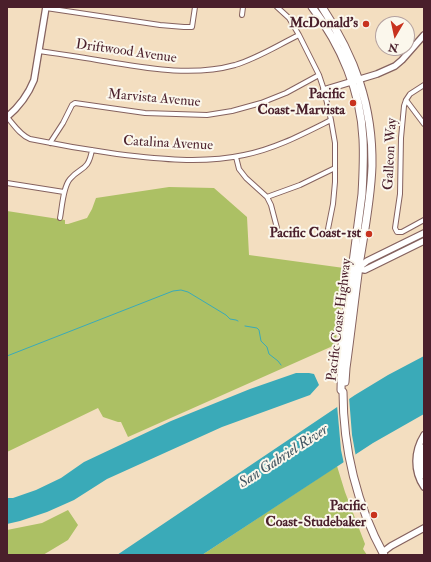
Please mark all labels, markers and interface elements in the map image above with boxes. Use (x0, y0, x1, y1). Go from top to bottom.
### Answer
place label: McDonald's (289, 16, 358, 32)
north arrow (375, 16, 415, 56)
marker: McDonald's (361, 19, 371, 29)
street label: Driftwood Avenue (74, 37, 178, 67)
text: N (387, 40, 399, 55)
street label: Marvista Avenue (107, 87, 201, 111)
place label: Pacific Coast-Marvista (258, 87, 345, 120)
marker: Pacific Coast-Marvista (348, 98, 358, 108)
street label: Galleon Way (381, 118, 401, 190)
street label: Catalina Avenue (123, 133, 213, 155)
place label: Pacific Coast-1st (269, 226, 361, 242)
marker: Pacific Coast-1st (364, 229, 374, 239)
street label: Pacific Coast Highway (324, 257, 356, 383)
water label: San Gabriel River (236, 421, 332, 493)
place label: Pacific Coast-Studebaker (265, 499, 366, 532)
marker: Pacific Coast-Studebaker (369, 510, 379, 520)

